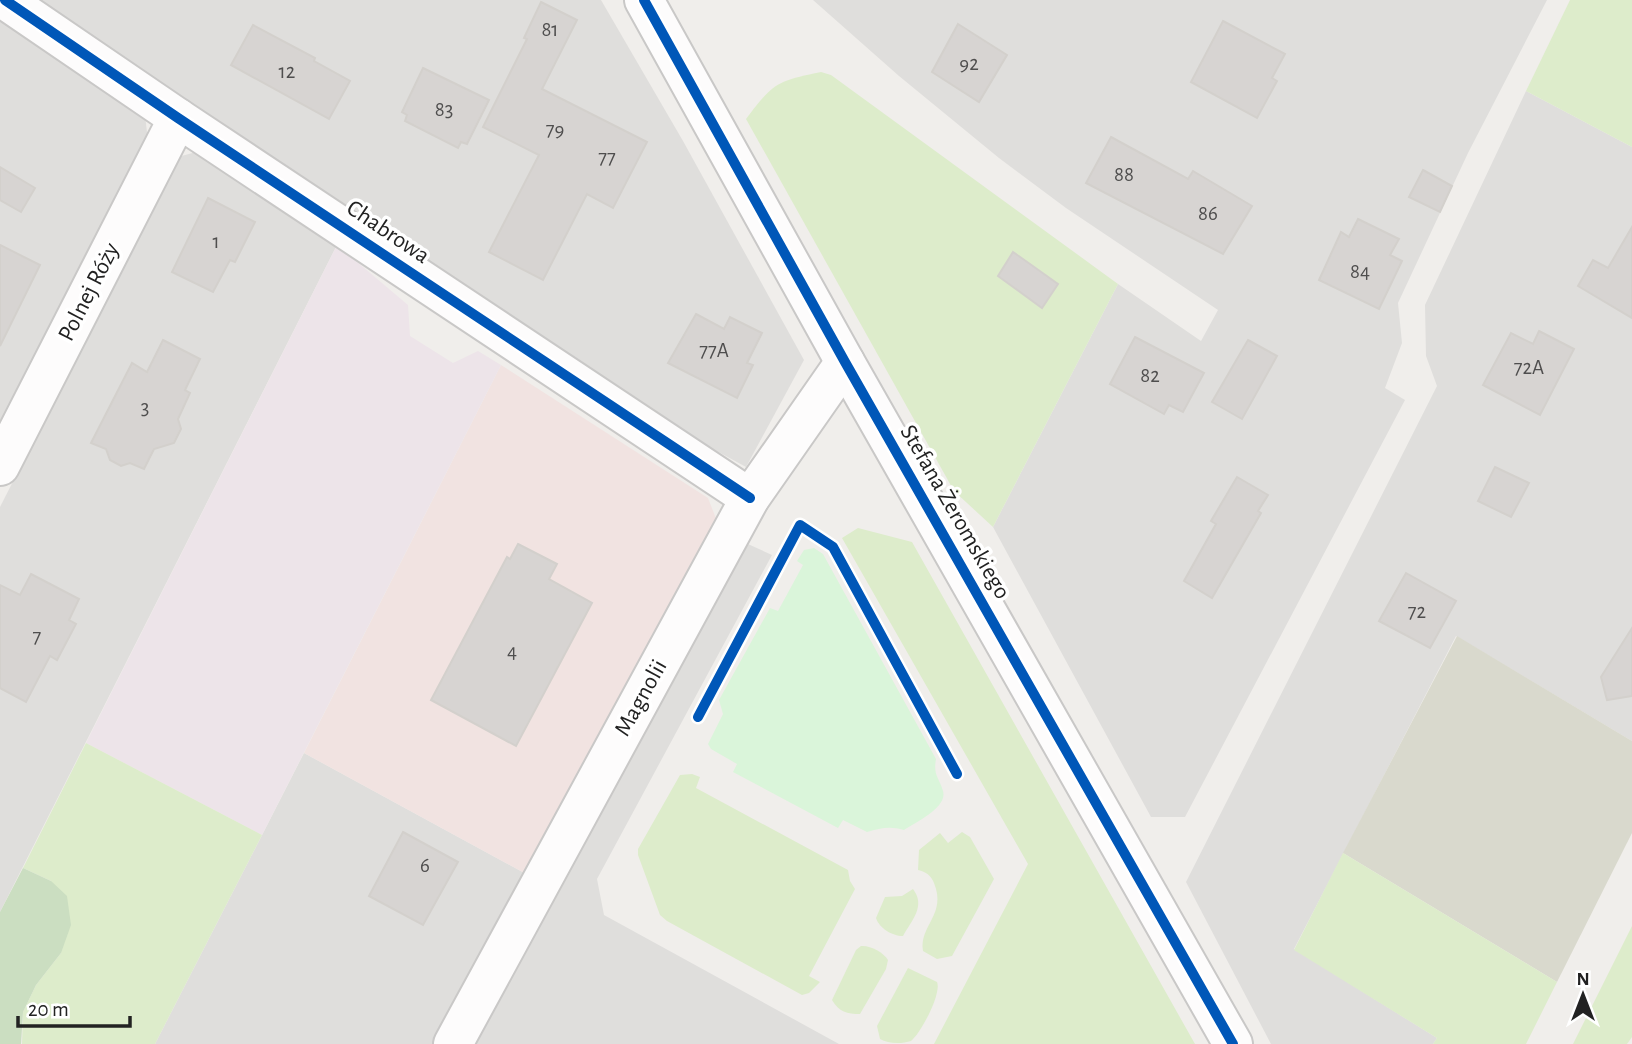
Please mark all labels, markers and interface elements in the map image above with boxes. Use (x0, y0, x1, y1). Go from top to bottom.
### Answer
house number: 81 (541, 19, 559, 40)
house number: 92 (959, 53, 979, 74)
house number: 12 (279, 61, 295, 82)
house number: 83 (435, 99, 453, 120)
house number: 79 (546, 119, 564, 140)
house number: 77 (598, 147, 616, 168)
house number: 88 (1114, 164, 1134, 185)
street label: Chabrowa (342, 196, 434, 268)
house number: 86 (1198, 203, 1218, 224)
house number: 1 (212, 231, 220, 252)
street label: Polnej Róży (54, 239, 124, 345)
house number: 84 (1350, 261, 1370, 282)
house number: 77A (699, 340, 729, 361)
house number: 72A (1514, 357, 1544, 378)
house number: 82 (1140, 365, 1160, 386)
house number: 3 (141, 397, 149, 418)
street label: Stefana Żeromskiego (895, 420, 1015, 603)
house number: 72 (1408, 601, 1426, 622)
house number: 7 (33, 626, 42, 647)
house number: 4 (507, 641, 517, 662)
street label: Magnolii (610, 656, 672, 740)
house number: 6 (420, 855, 430, 876)
north arrow (1548, 960, 1618, 1030)
text: N (1576, 970, 1590, 989)
scale bar (18, 984, 130, 1028)
text: 20 m (28, 999, 69, 1020)

